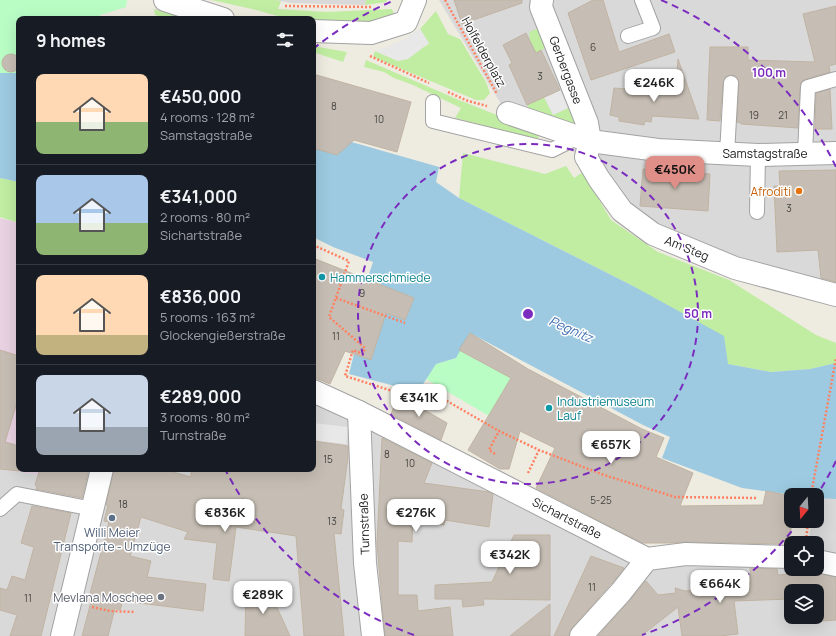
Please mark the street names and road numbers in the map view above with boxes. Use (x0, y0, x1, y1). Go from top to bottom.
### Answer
street label: Holfelderplatz (458, 14, 510, 90)
street label: Gerbergasse (545, 34, 587, 106)
street label: Samstagstraße (722, 145, 808, 162)
street label: Am Steg (662, 231, 712, 265)
street label: Turnstraße (354, 493, 374, 555)
street label: Sichartstraße (529, 493, 605, 543)

